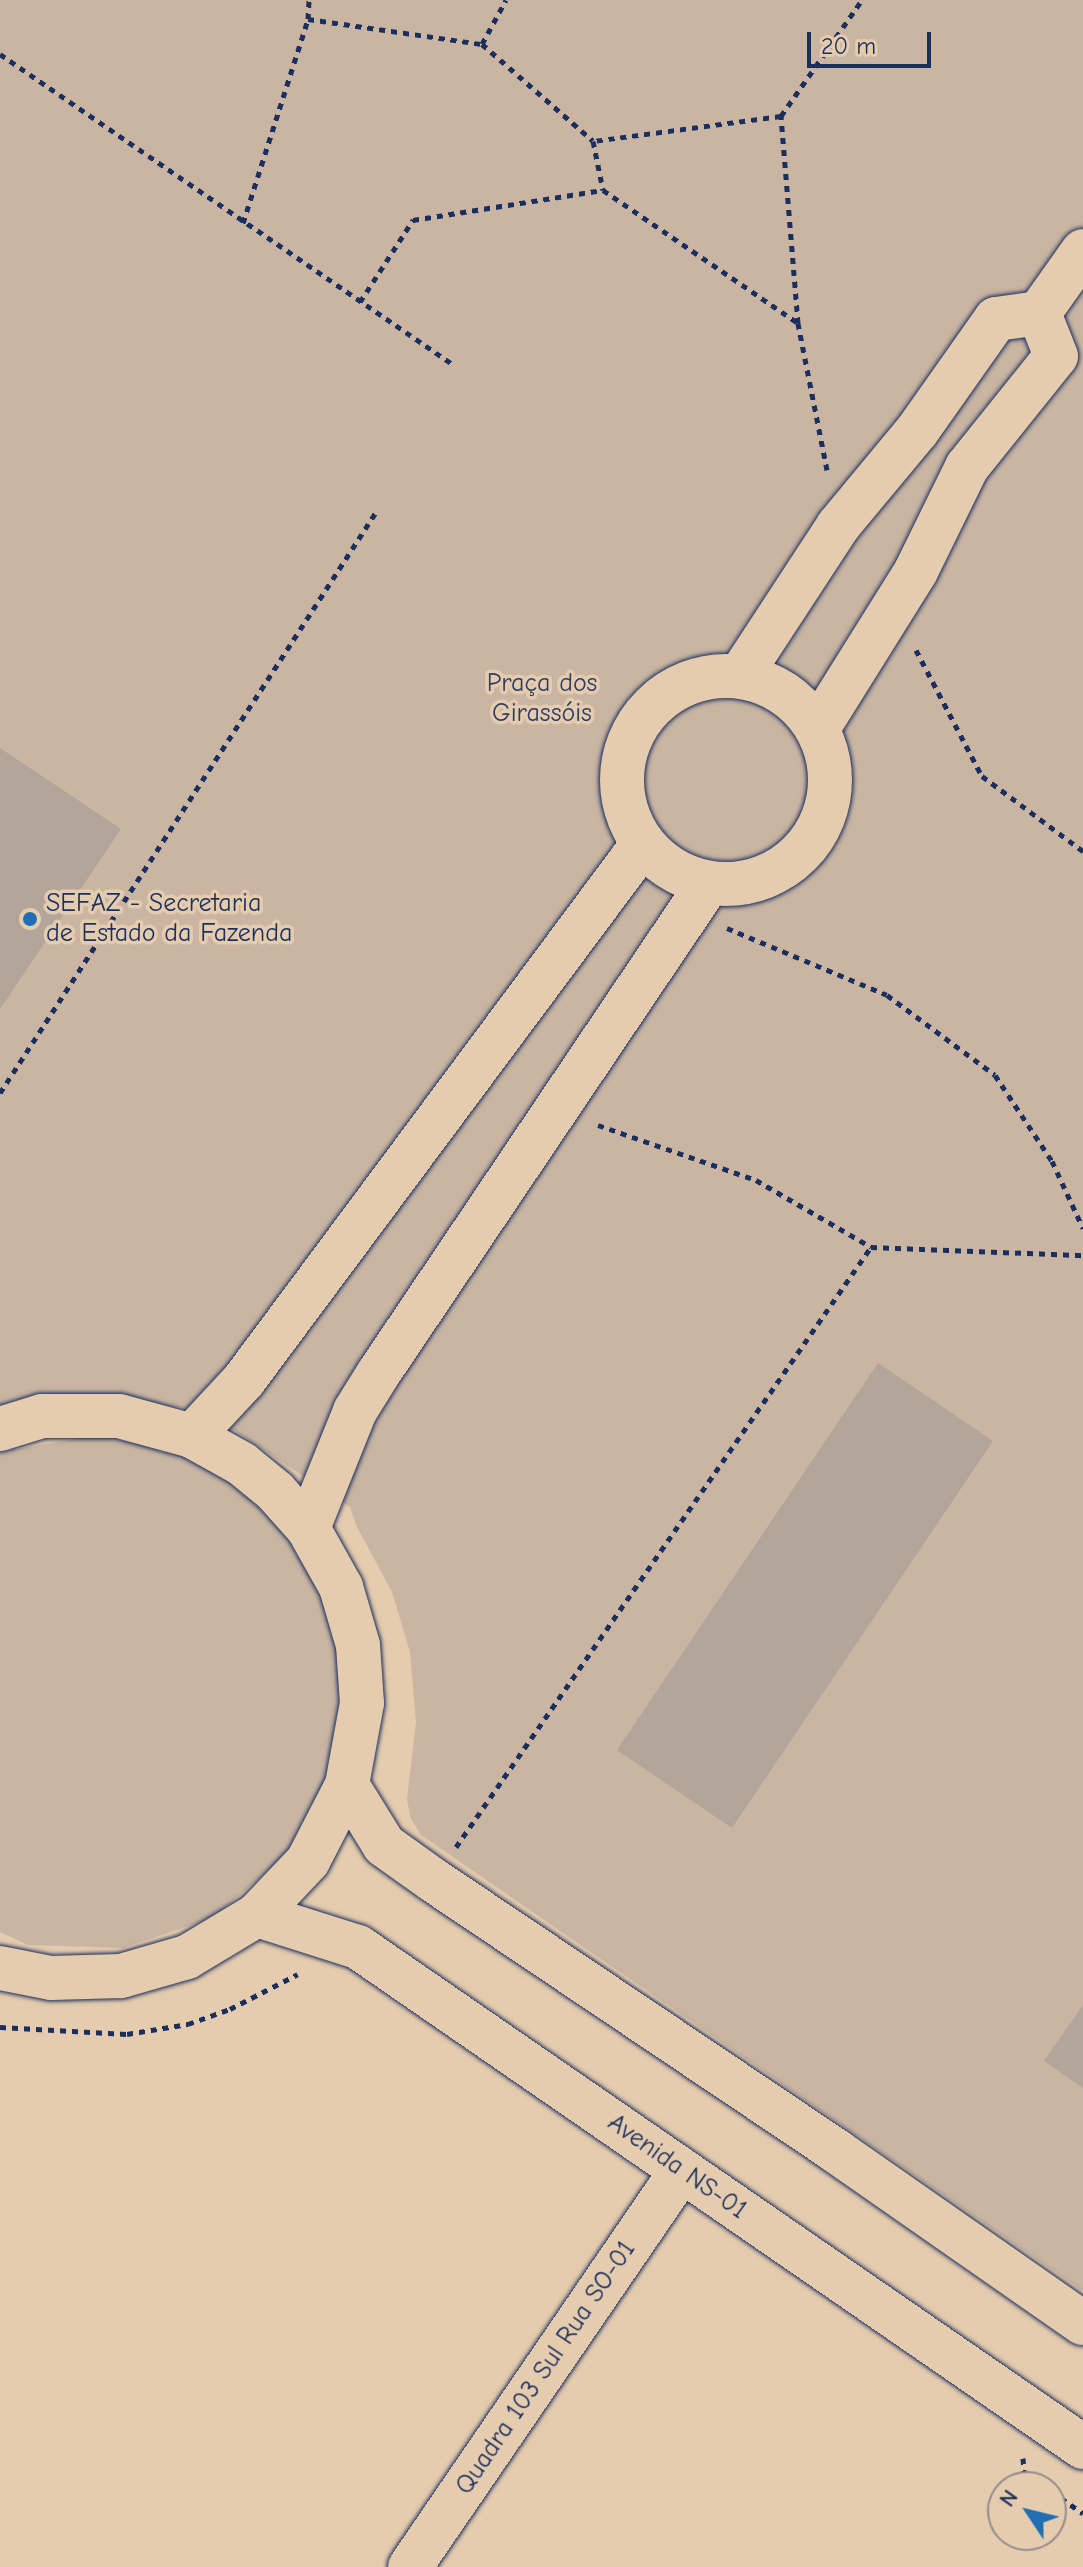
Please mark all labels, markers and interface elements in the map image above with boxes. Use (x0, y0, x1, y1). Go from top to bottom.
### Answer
scale bar (811, 16, 935, 66)
text: 20 m (821, 32, 876, 60)
park label: Praça dos Girassóis (487, 668, 597, 730)
place label: SEFAZ - Secretaria de Estado da Fazenda (46, 888, 292, 950)
marker: SEFAZ - Secretaria de Estado da Fazenda (21, 910, 39, 928)
street label: Avenida NS-01 (601, 2108, 753, 2226)
street label: Quadra 103 Sul Rua SO-01 (449, 2235, 643, 2501)
north arrow (987, 2471, 1067, 2551)
text: N (994, 2485, 1024, 2512)

